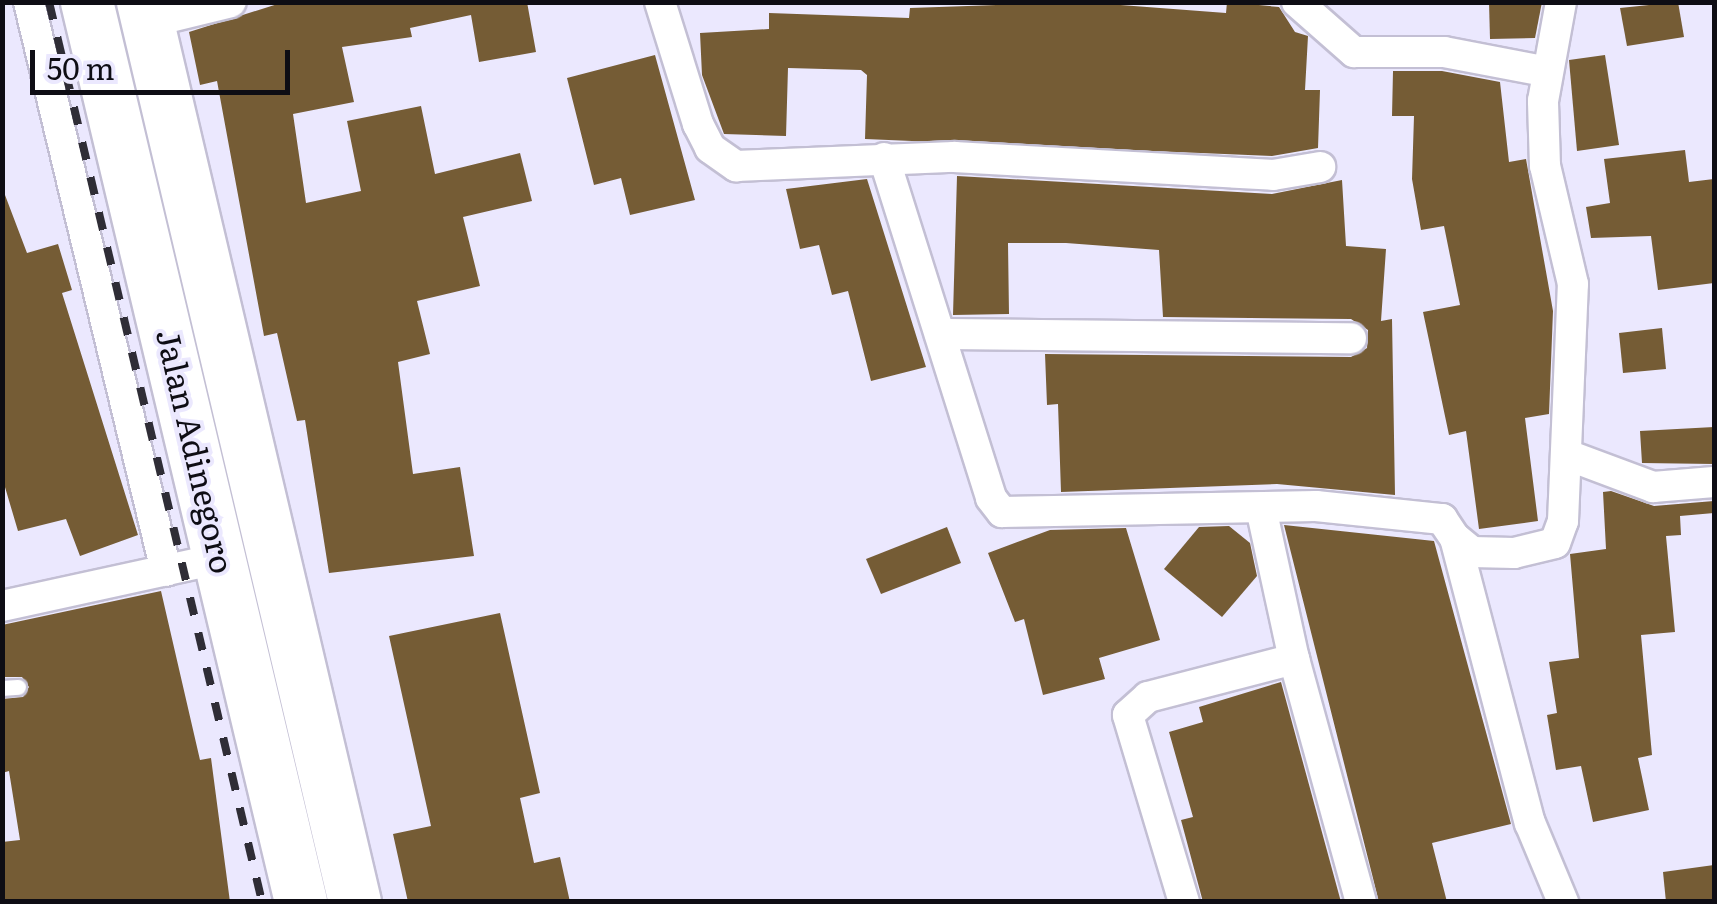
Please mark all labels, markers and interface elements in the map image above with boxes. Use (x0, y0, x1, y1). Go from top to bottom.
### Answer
scale bar (35, 30, 295, 92)
text: 50 m (47, 45, 115, 89)
street label: Jalan Adinegoro (150, 325, 244, 577)

